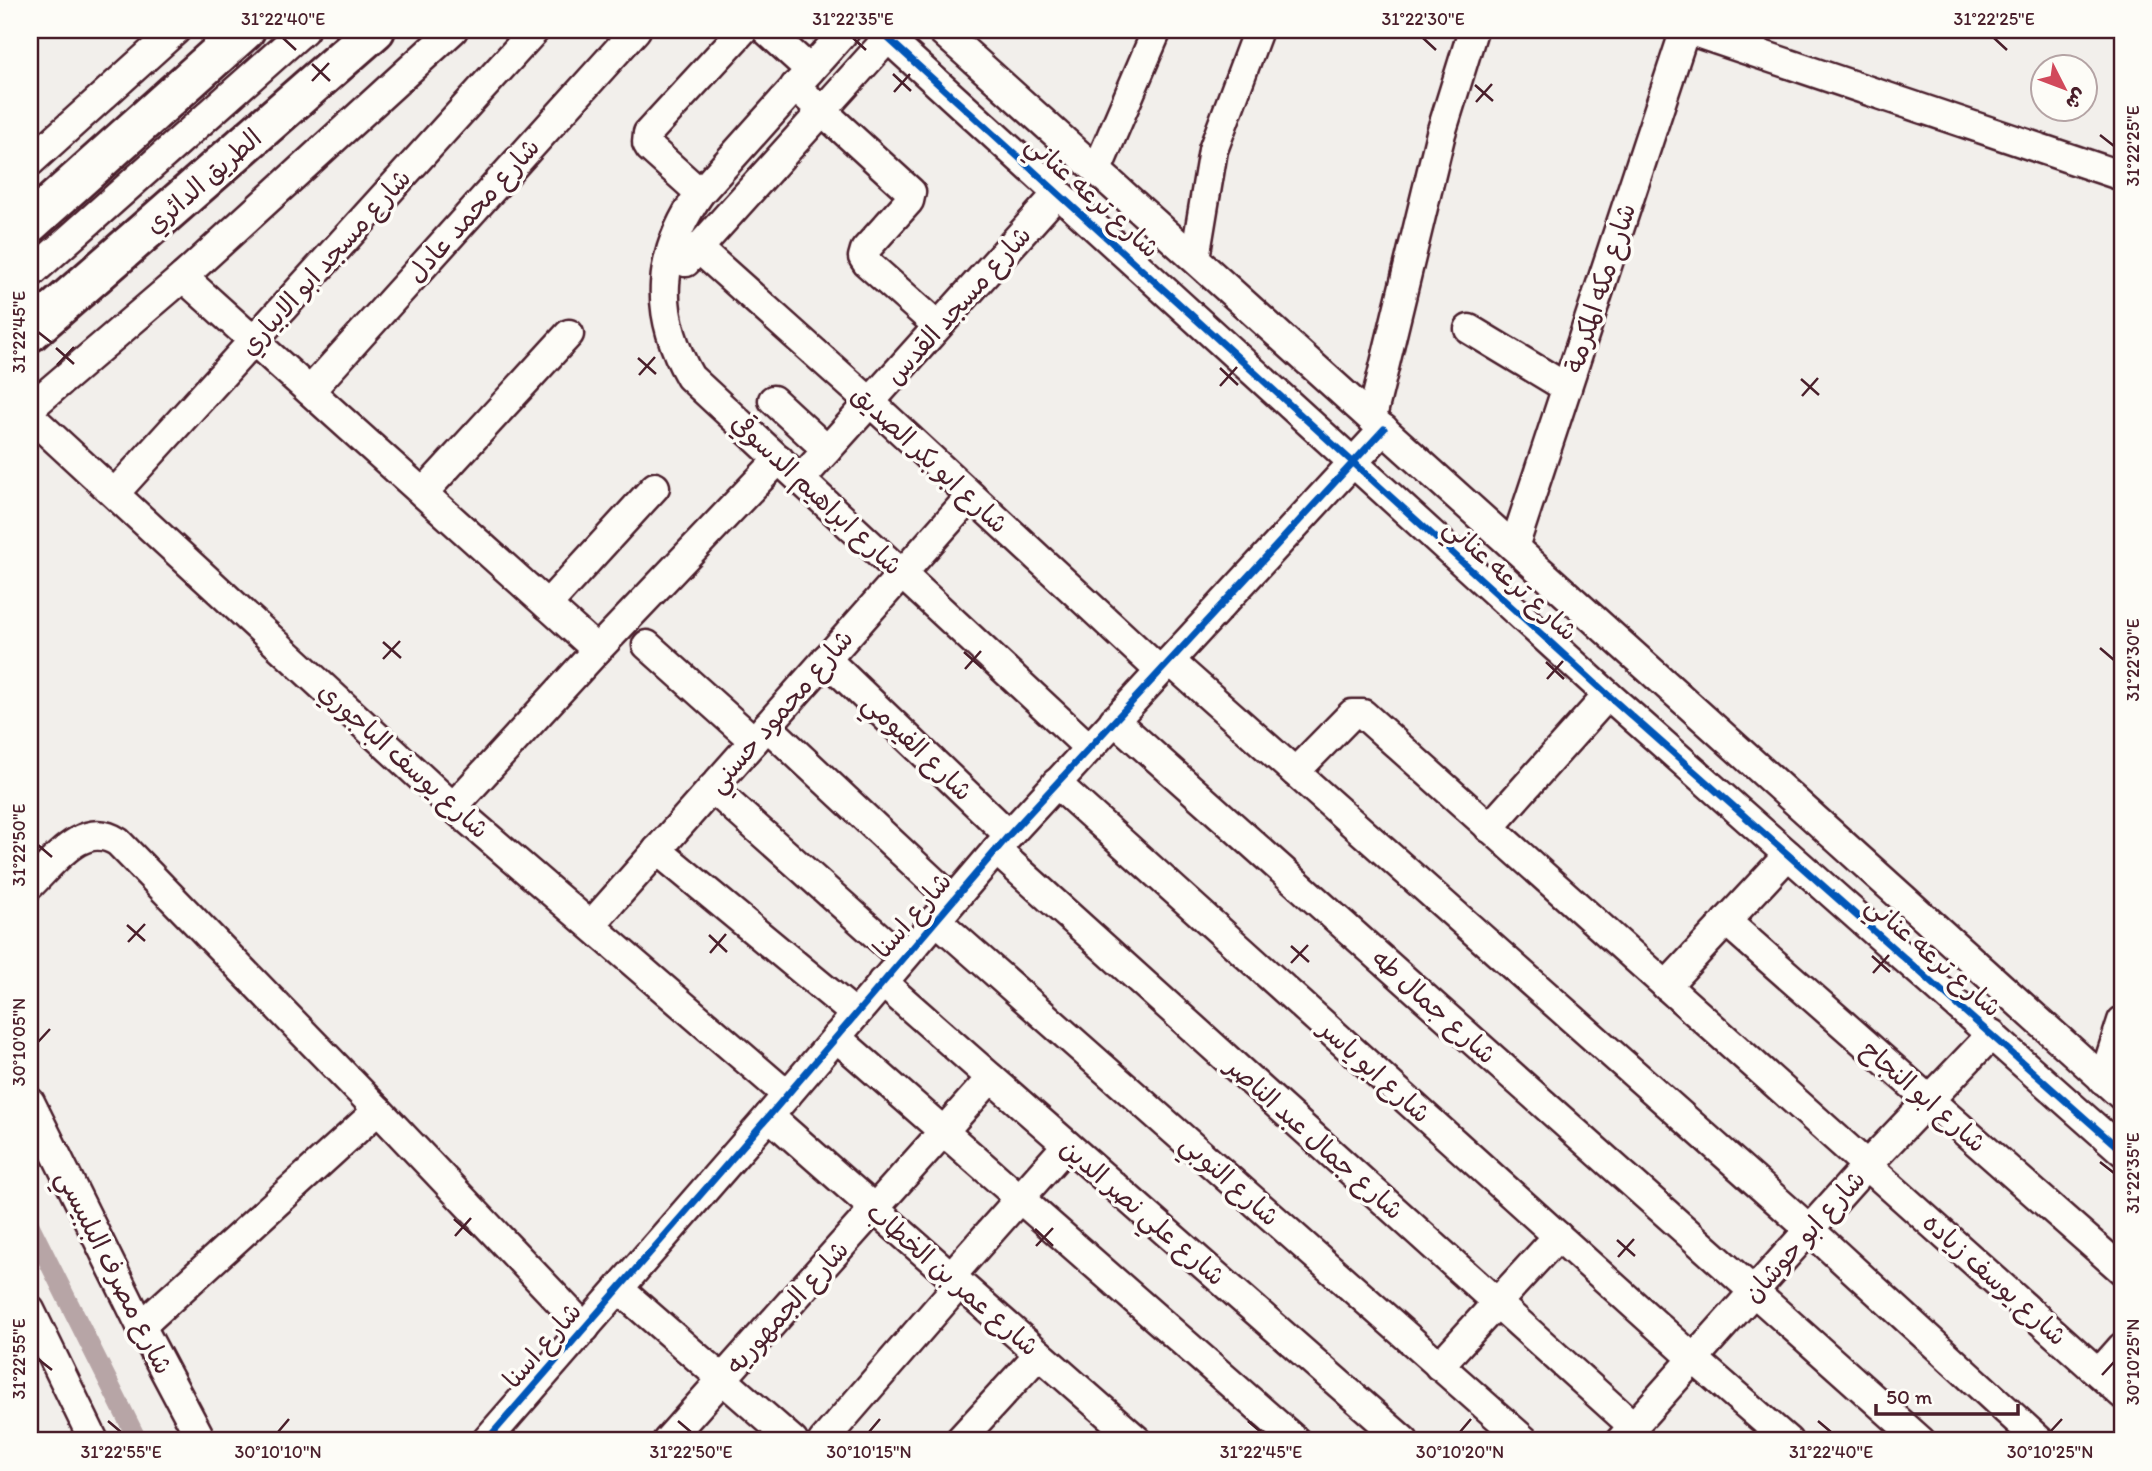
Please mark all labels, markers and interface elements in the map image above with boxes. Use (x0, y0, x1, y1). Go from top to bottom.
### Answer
text: 31°22'40"E (241, 8, 325, 30)
text: 31°22'35"E (812, 8, 894, 30)
text: 31°22'30"E (1381, 8, 1465, 30)
text: 31°22'25"E (1953, 8, 2035, 30)
north arrow (2030, 52, 2100, 122)
text: ش (2061, 84, 2092, 115)
text: 31°22'25"E (2122, 105, 2144, 187)
street label: الطريق الدائري (138, 122, 270, 243)
street label: شارع ترعه عناني (1015, 128, 1166, 270)
street label: شارع محمد عادل (400, 131, 548, 290)
street label: شارع مسجد ابو الابياري (233, 162, 420, 364)
street label: شارع مكه المكرمة (1558, 199, 1644, 377)
street label: شارع مسجد القدس (878, 219, 1039, 392)
text: 31°22'45"E (8, 291, 30, 373)
street label: شارع ابو بكر الصديق (844, 378, 1015, 541)
street label: شارع ابراهيم الدسوقي (722, 406, 909, 585)
street label: شارع ترعه عناني (1433, 511, 1584, 653)
text: 31°22'30"E (2122, 618, 2144, 702)
street label: شارع محمود حسني (700, 623, 865, 804)
street label: شارع يوسف الباجوري (310, 675, 496, 847)
street label: شارع الفيومي (852, 687, 980, 812)
text: 31°22'50"E (8, 804, 30, 886)
street label: شارع اسنا (866, 865, 960, 966)
street label: شارع ترعه عناني (1855, 889, 2008, 1029)
street label: شارع جمال طه (1364, 942, 1503, 1072)
text: 30°10'05"N (8, 998, 30, 1086)
street label: شارع ابو ياسر (1310, 1011, 1437, 1131)
street label: شارع ابو النجاح (1854, 1033, 1993, 1161)
street label: شارع جمال عبد الناصر (1217, 1048, 1410, 1228)
street label: شارع النوبي (1169, 1127, 1286, 1238)
street label: شارع علي نصر الدين (1049, 1132, 1232, 1298)
text: 31°22'35"E (2122, 1132, 2144, 1214)
street label: شارع ابو حوشان (1736, 1163, 1873, 1310)
street label: شارع مصرف البلبيسي (44, 1165, 180, 1382)
street label: شارع عمر بن الخطاب (859, 1195, 1046, 1364)
street label: شارع يوسف زياده (1915, 1206, 2074, 1354)
street label: شارع الجمهوريه (719, 1234, 857, 1382)
street label: شارع اسنا (496, 1295, 590, 1396)
text: 31°22'55"E (8, 1318, 30, 1400)
text: 30°10'25"N (2122, 1319, 2144, 1405)
scale bar (1876, 1373, 2017, 1417)
text: 50 m (1886, 1384, 1933, 1409)
text: 31°22'55"E (80, 1441, 162, 1463)
text: 30°10'10"N (234, 1441, 322, 1463)
text: 31°22'50"E (650, 1441, 732, 1463)
text: 30°10'15"N (826, 1441, 912, 1463)
text: 31°22'45"E (1220, 1441, 1302, 1463)
text: 30°10'20"N (1416, 1441, 1504, 1463)
text: 31°22'40"E (1789, 1441, 1873, 1463)
text: 30°10'25"N (2007, 1441, 2093, 1463)

